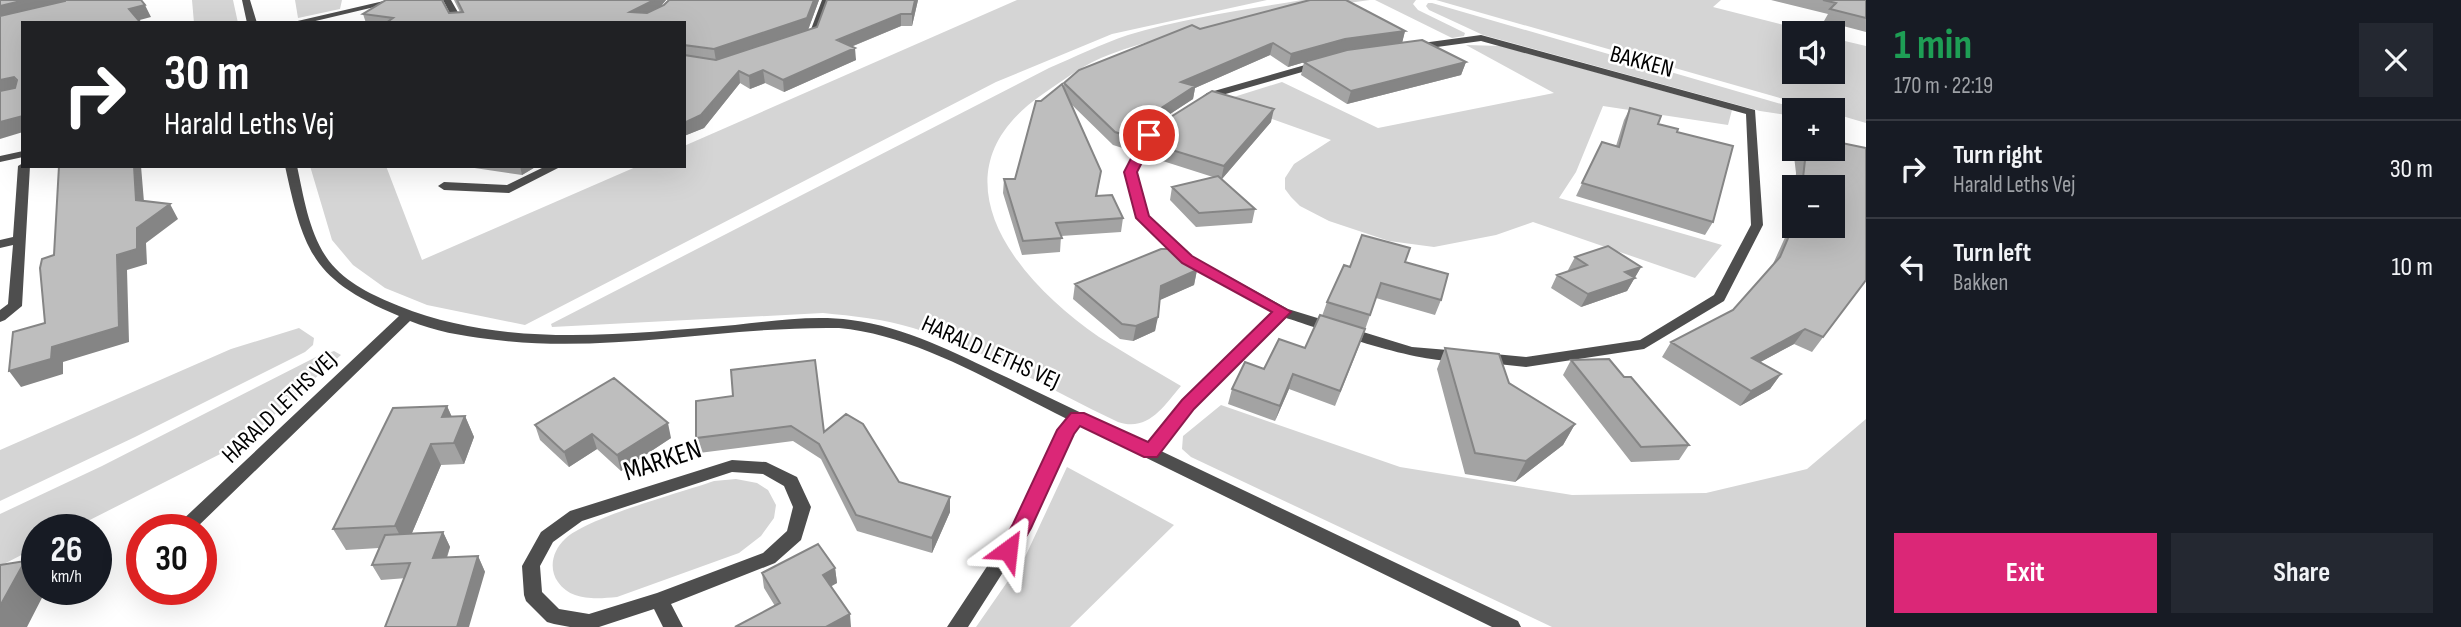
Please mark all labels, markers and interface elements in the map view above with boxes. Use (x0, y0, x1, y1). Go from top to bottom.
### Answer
text: 1 min (1894, 20, 1972, 71)
map controls (1782, 21, 1845, 238)
button: sound (1782, 21, 1845, 84)
button: close (2359, 23, 2433, 97)
street label: BAKKEN (1607, 39, 1677, 84)
text: 30 m (164, 45, 249, 104)
icon: right (49, 49, 140, 140)
text: 170 m · 22:19 (1894, 72, 1993, 100)
button: + (1782, 98, 1845, 161)
text: Harald Leths Vej (164, 105, 334, 144)
pin (1119, 105, 1179, 165)
icon: arrive (1130, 116, 1168, 154)
text: Turn right (1953, 140, 2042, 171)
icon: right (1894, 150, 1932, 188)
text: 30 m (2390, 154, 2433, 185)
text: Harald Leths Vej (1953, 171, 2075, 199)
button: − (1782, 175, 1845, 238)
text: Turn left (1953, 238, 2031, 269)
icon: left (1894, 248, 1932, 286)
text: 10 m (2391, 252, 2433, 283)
text: Bakken (1953, 269, 2008, 297)
street label: HARALD LETHS VEJ (917, 309, 1065, 396)
street label: HARALD LETHS VEJ (216, 345, 343, 469)
street label: MARKEN (619, 432, 706, 488)
position arrow (971, 513, 1045, 587)
speed limit sign: 30 (126, 514, 217, 605)
text: 26 (51, 529, 82, 572)
button: Exit (1894, 533, 2157, 613)
button: Share (2171, 533, 2433, 613)
text: km/h (51, 566, 82, 587)

